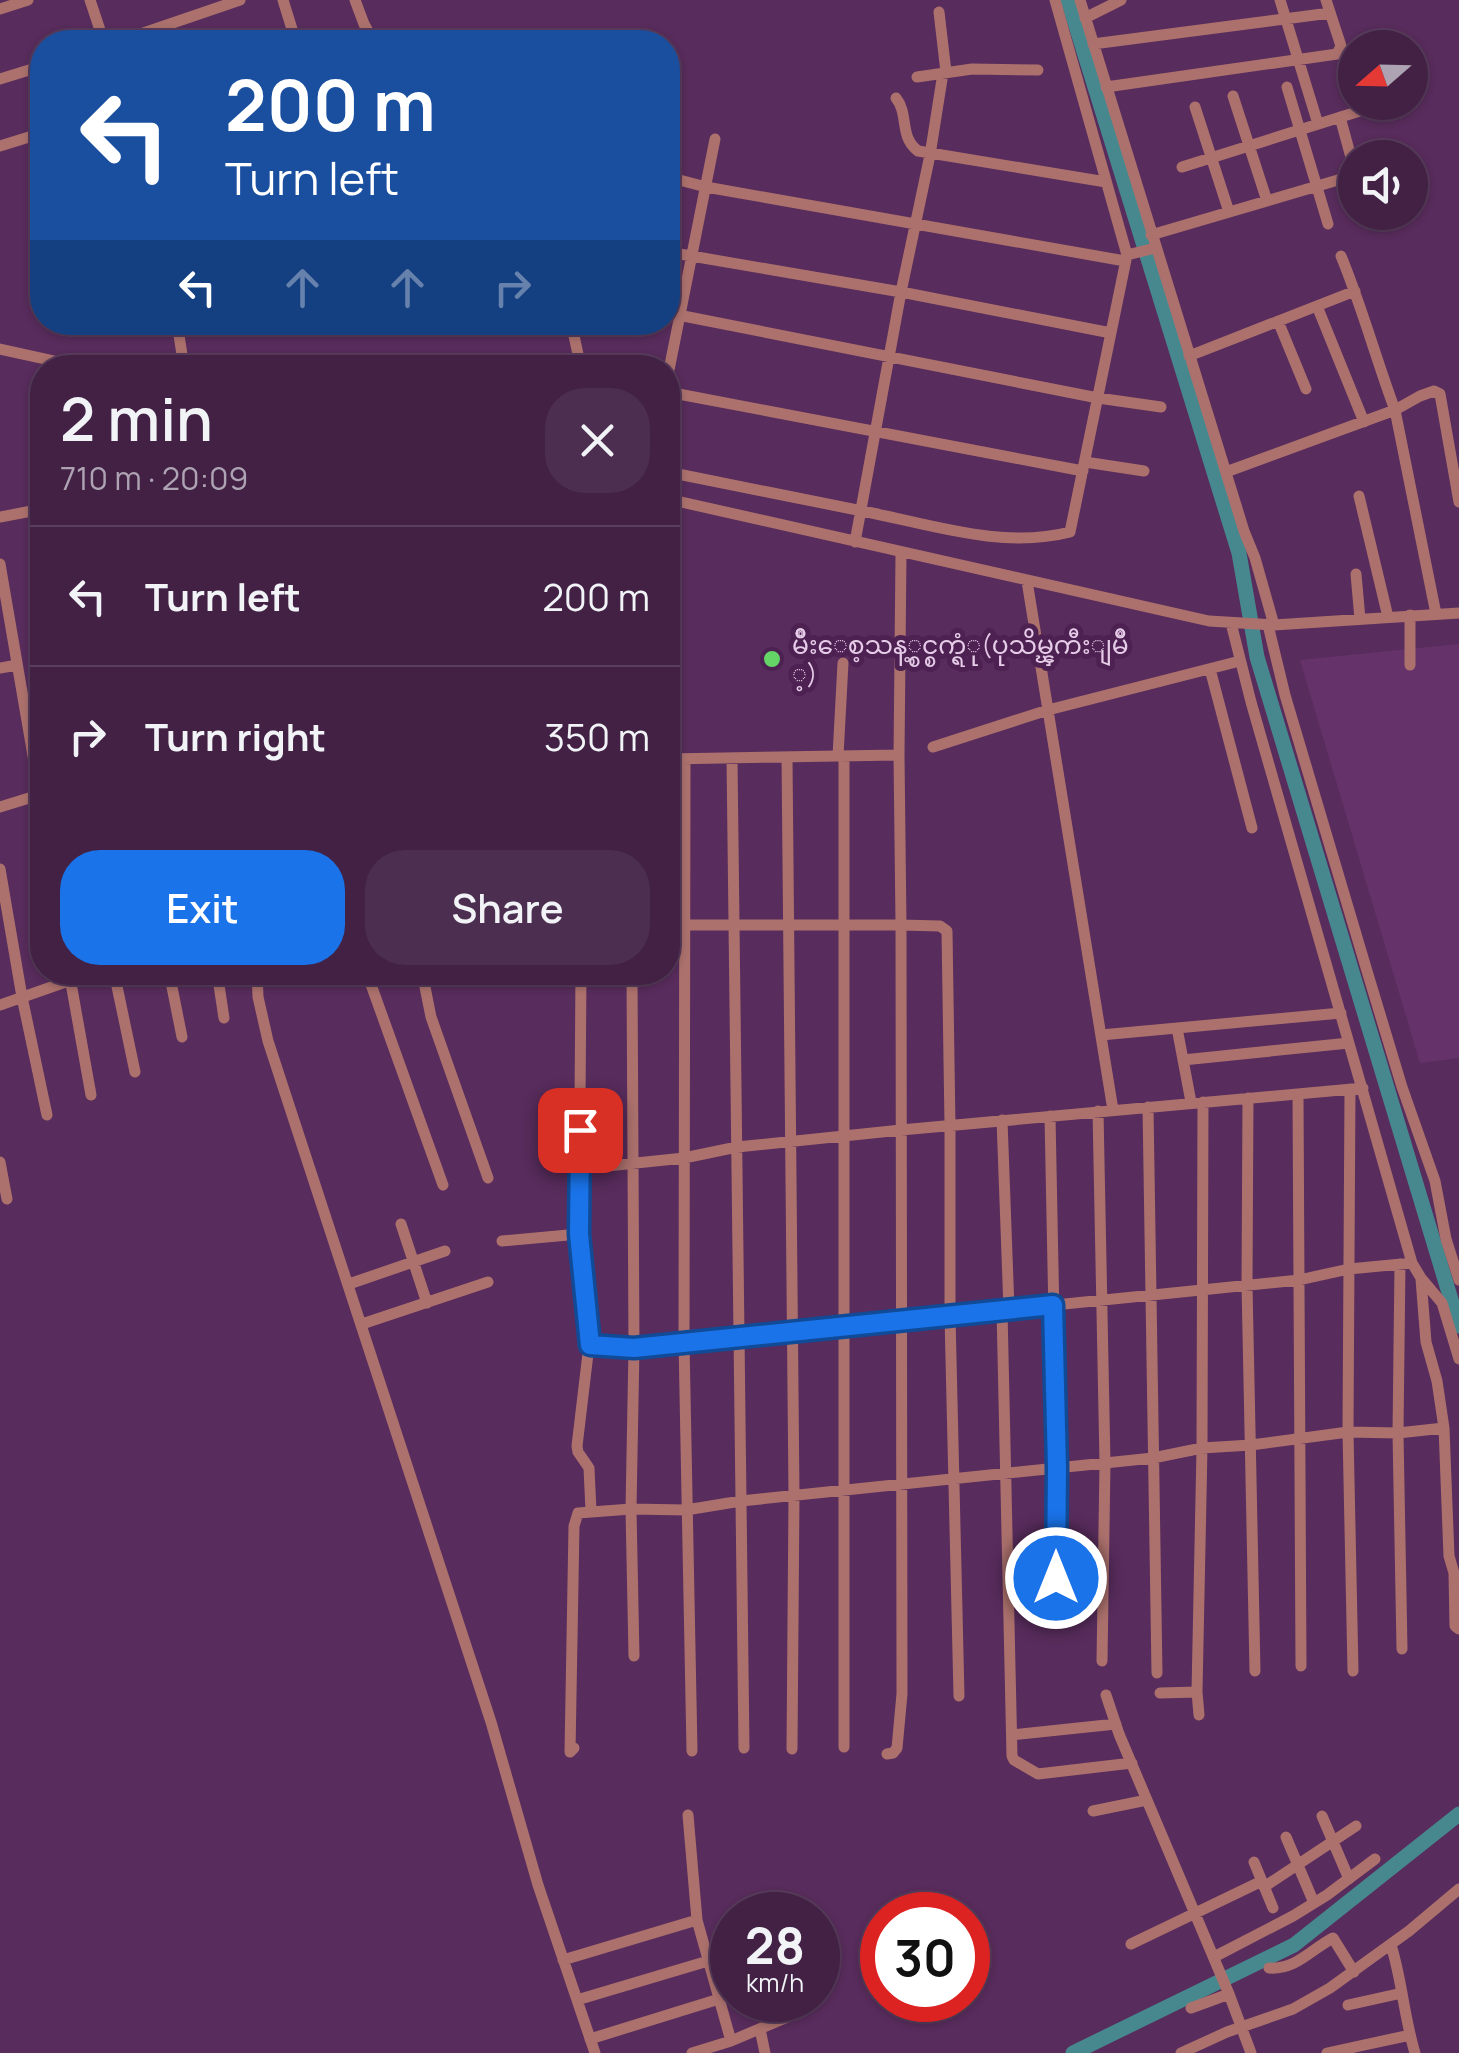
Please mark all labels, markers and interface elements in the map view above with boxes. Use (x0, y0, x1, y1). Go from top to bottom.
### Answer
north arrow (1338, 30, 1428, 120)
map controls (1338, 30, 1428, 230)
text: 200 m (225, 56, 436, 152)
icon: left (60, 70, 190, 200)
button: sound (1338, 140, 1428, 230)
text: Turn left (225, 147, 399, 209)
icon: left (170, 260, 225, 315)
icon: ahead (275, 260, 330, 315)
icon: ahead (380, 260, 435, 315)
icon: right (485, 260, 540, 315)
text: 2 min (60, 377, 213, 459)
button: close (545, 388, 650, 493)
text: 710 m · 20:09 (60, 456, 248, 500)
icon: left (60, 569, 115, 624)
text: Turn left (145, 570, 301, 622)
text: 200 m (542, 570, 650, 622)
place label: မ်ိဳးေစ့သန့္စင္စက္ရံု(ပုသိမ္ၾကီးျမိဳ ့) (792, 627, 1129, 692)
marker: မ်ိဳးေစ့သန့္စင္စက္ရံု(ပုသိမ္ၾကီးျမိဳ ့) (761, 648, 783, 670)
icon: right (60, 709, 115, 764)
text: Turn right (145, 710, 326, 762)
text: 350 m (544, 710, 650, 762)
button: Exit (60, 850, 345, 965)
button: Share (365, 850, 650, 965)
pin (538, 1088, 623, 1173)
icon: arrive (553, 1103, 608, 1158)
position arrow (1004, 1526, 1108, 1630)
speed limit sign: 30 (860, 1892, 990, 2022)
text: 28 (745, 1911, 805, 1979)
text: km/h (746, 1965, 804, 2000)

